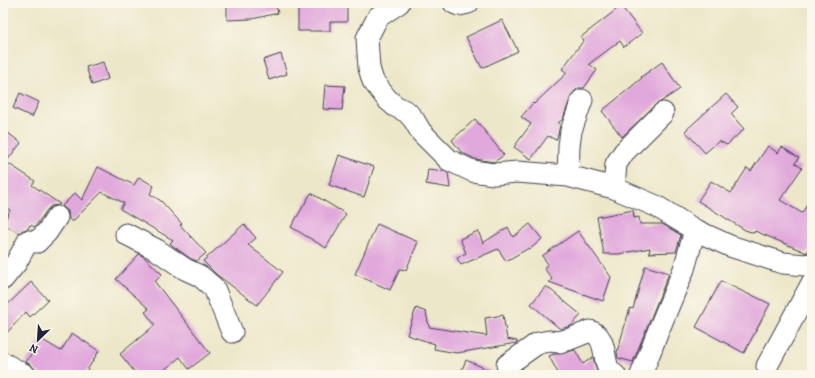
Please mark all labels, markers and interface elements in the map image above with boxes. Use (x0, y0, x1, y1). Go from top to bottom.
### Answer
north arrow (18, 320, 58, 360)
text: N (27, 340, 41, 357)

